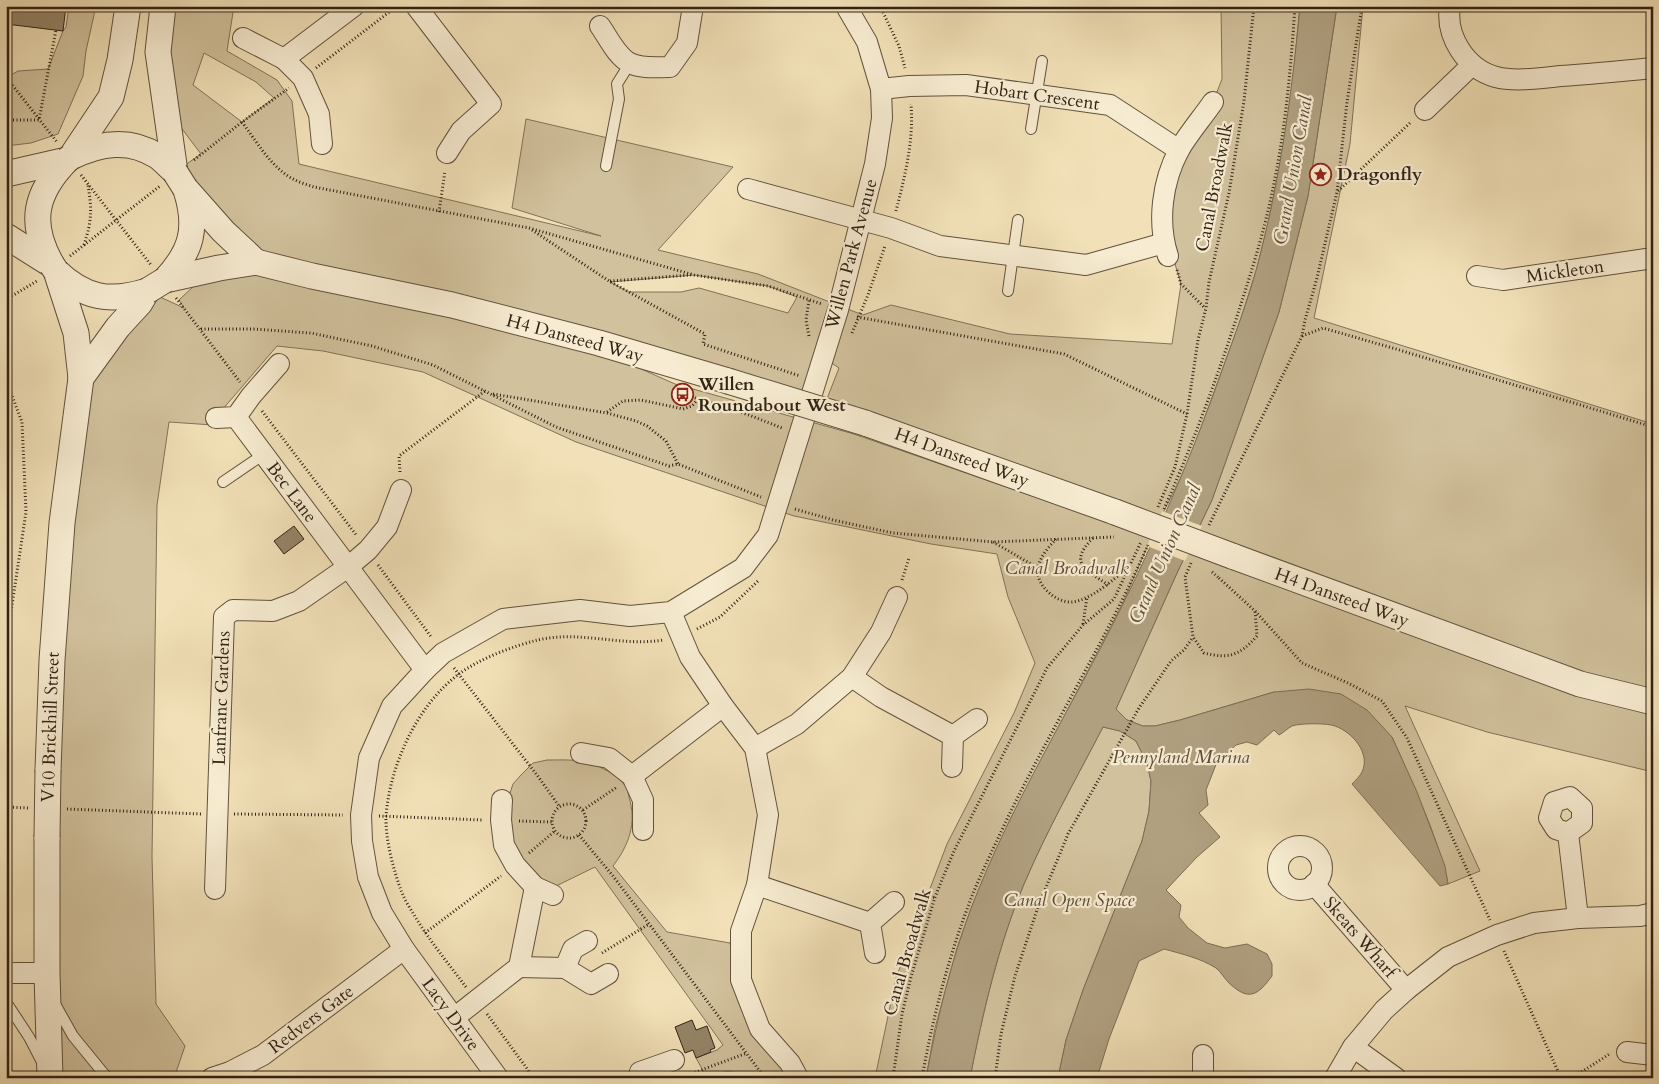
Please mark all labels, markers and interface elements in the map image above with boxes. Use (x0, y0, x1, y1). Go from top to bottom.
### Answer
street label: Hobart Crescent (973, 74, 1101, 117)
water label: Grand Union Canal (1267, 93, 1319, 247)
street label: Canal Broadwalk (1190, 120, 1239, 254)
place icon: Dragonfly (1309, 162, 1333, 186)
place label: Dragonfly (1337, 162, 1423, 187)
street label: Willen Park Avenue (819, 176, 884, 333)
street label: Mickleton (1525, 254, 1606, 289)
street label: H4 Dansteed Way (503, 308, 647, 369)
place label: Willen Roundabout West (697, 372, 846, 418)
bus stop icon: Willen Roundabout West (670, 382, 694, 406)
street label: H4 Dansteed Way (891, 422, 1033, 494)
street label: Bec Lane (260, 457, 323, 528)
water label: Grand Union Canal (1122, 479, 1208, 628)
park label: Canal Broadwalk (1005, 556, 1129, 581)
street label: H4 Dansteed Way (1271, 562, 1413, 634)
street label: Lanfranc Gardens (207, 630, 236, 766)
street label: V10 Brickhill Street (35, 651, 66, 803)
water label: Pennyland Marina (1112, 744, 1250, 770)
street label: Canal Broadwalk (877, 885, 938, 1019)
park label: Canal Open Space (1004, 888, 1135, 913)
street label: Skeats Wharf (1317, 891, 1404, 986)
street label: Lacy Drive (416, 973, 486, 1056)
street label: Redvers Gate (264, 979, 359, 1060)

